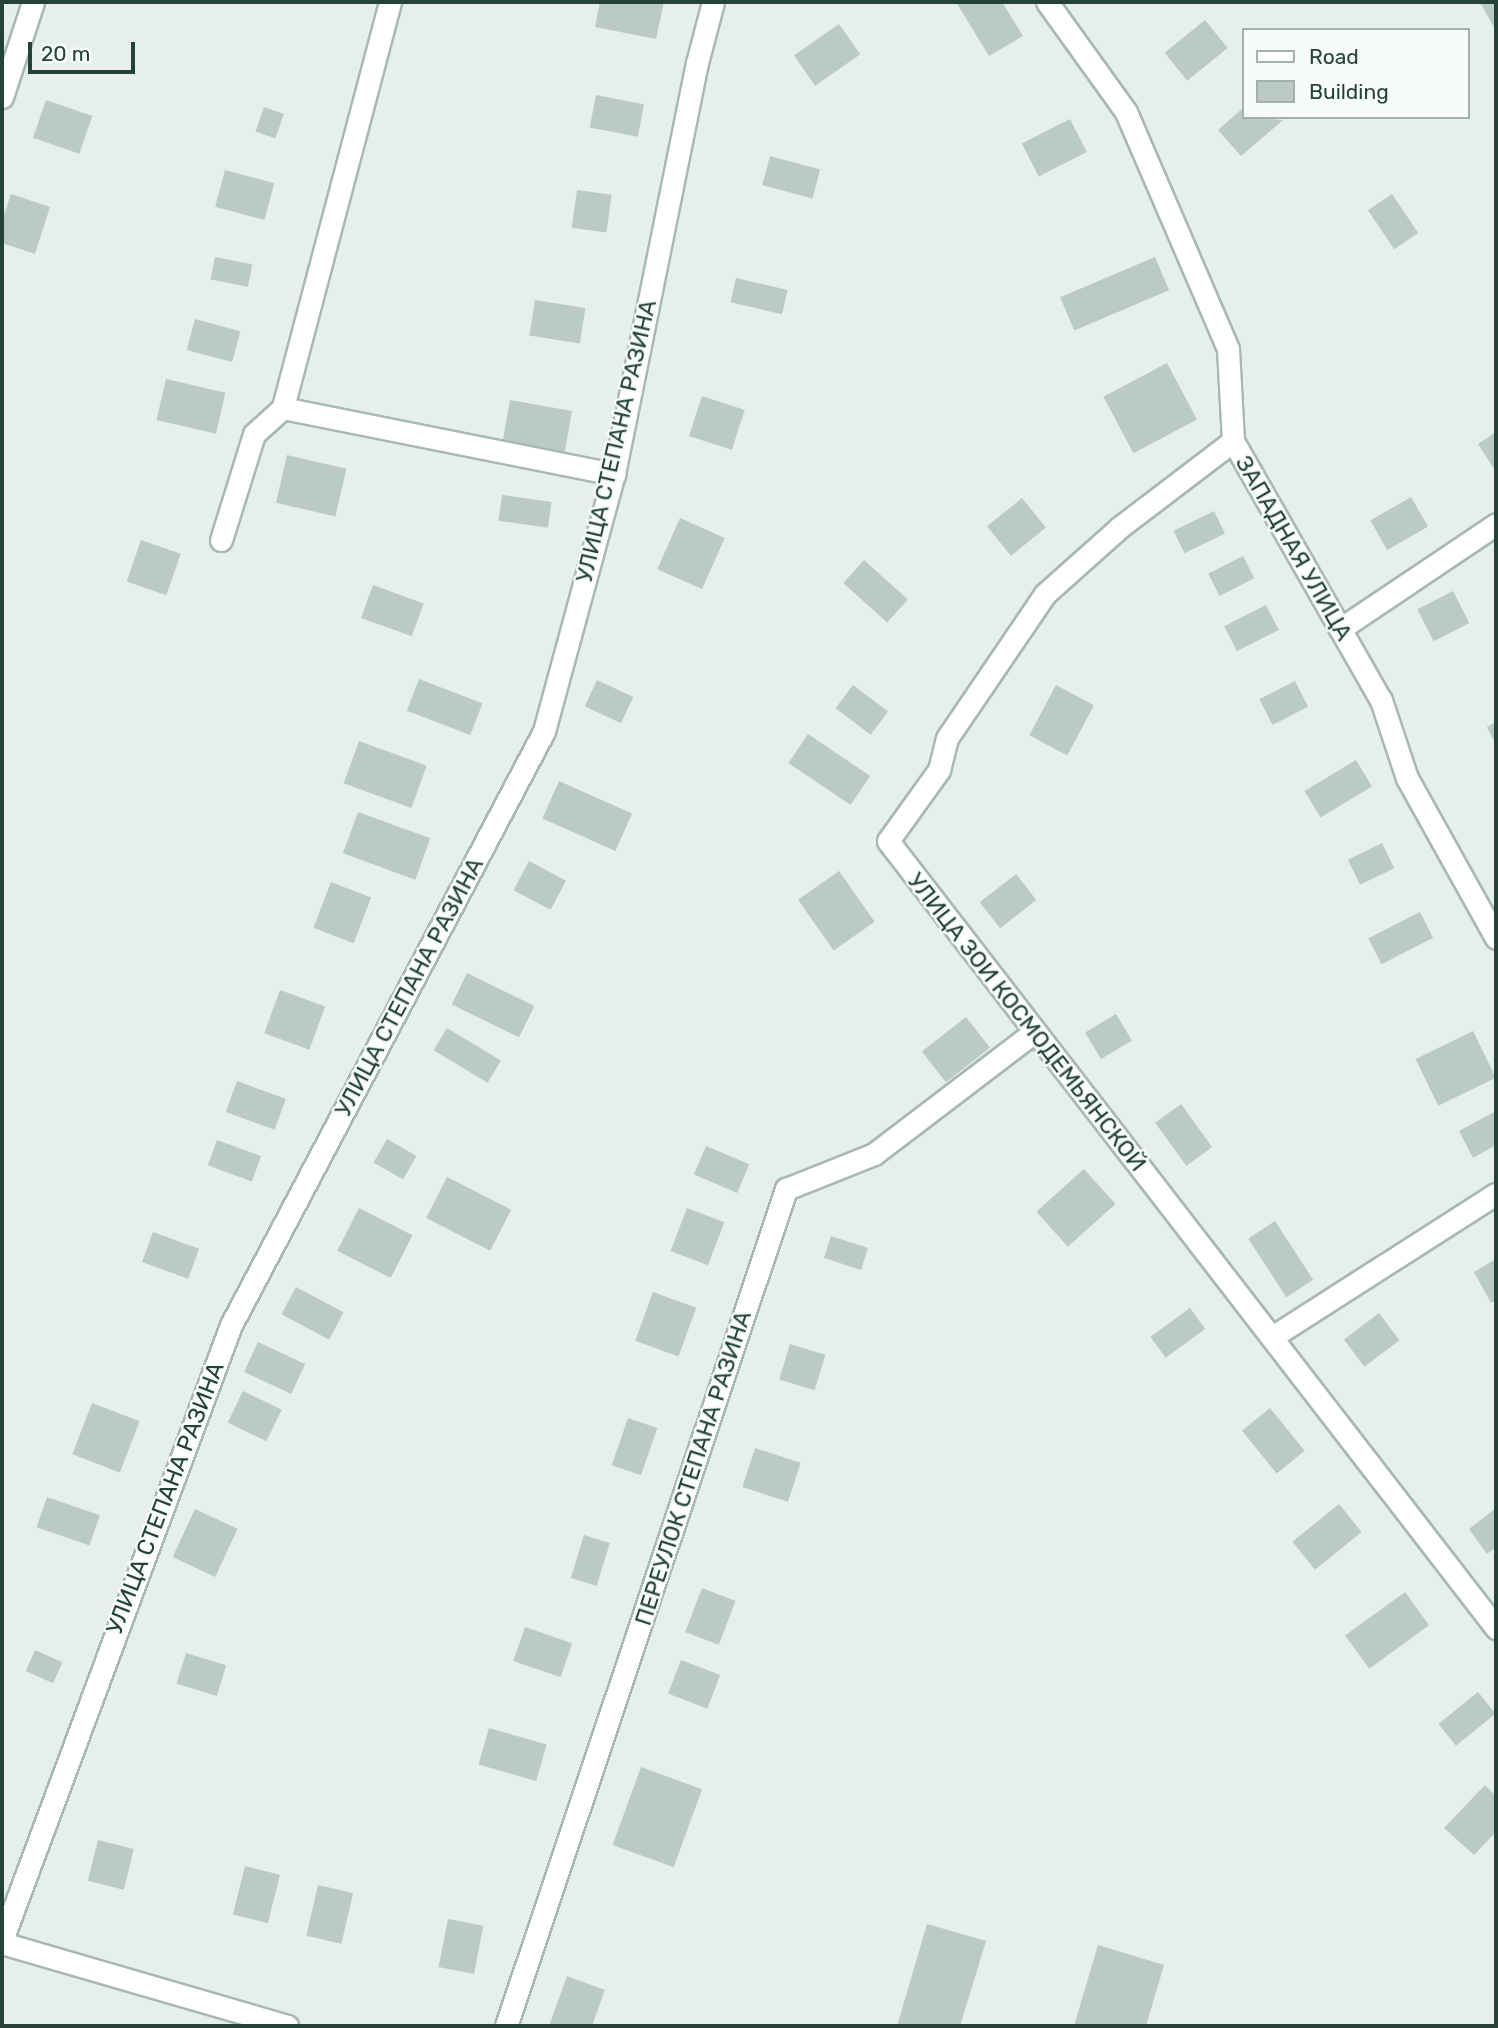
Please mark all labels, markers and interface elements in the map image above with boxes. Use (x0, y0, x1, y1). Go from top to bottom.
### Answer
scale bar (32, 28, 138, 72)
legend (1242, 28, 1470, 119)
text: 20 m (41, 41, 90, 66)
text: Road (1309, 44, 1359, 69)
text: Building (1309, 79, 1389, 104)
street label: УЛИЦА СТЕПАНА РАЗИНА (570, 297, 662, 585)
street label: ЗАПАДНАЯ УЛИЦА (1230, 451, 1358, 645)
street label: УЛИЦА СТЕПАНА РАЗИНА (329, 853, 489, 1121)
street label: УЛИЦА ЗОИ КОСМОДЕМЬЯНСКОЙ (902, 867, 1152, 1177)
street label: ПЕРЕУЛОК СТЕПАНА РАЗИНА (629, 1307, 757, 1629)
street label: УЛИЦА СТЕПАНА РАЗИНА (100, 1358, 230, 1638)

